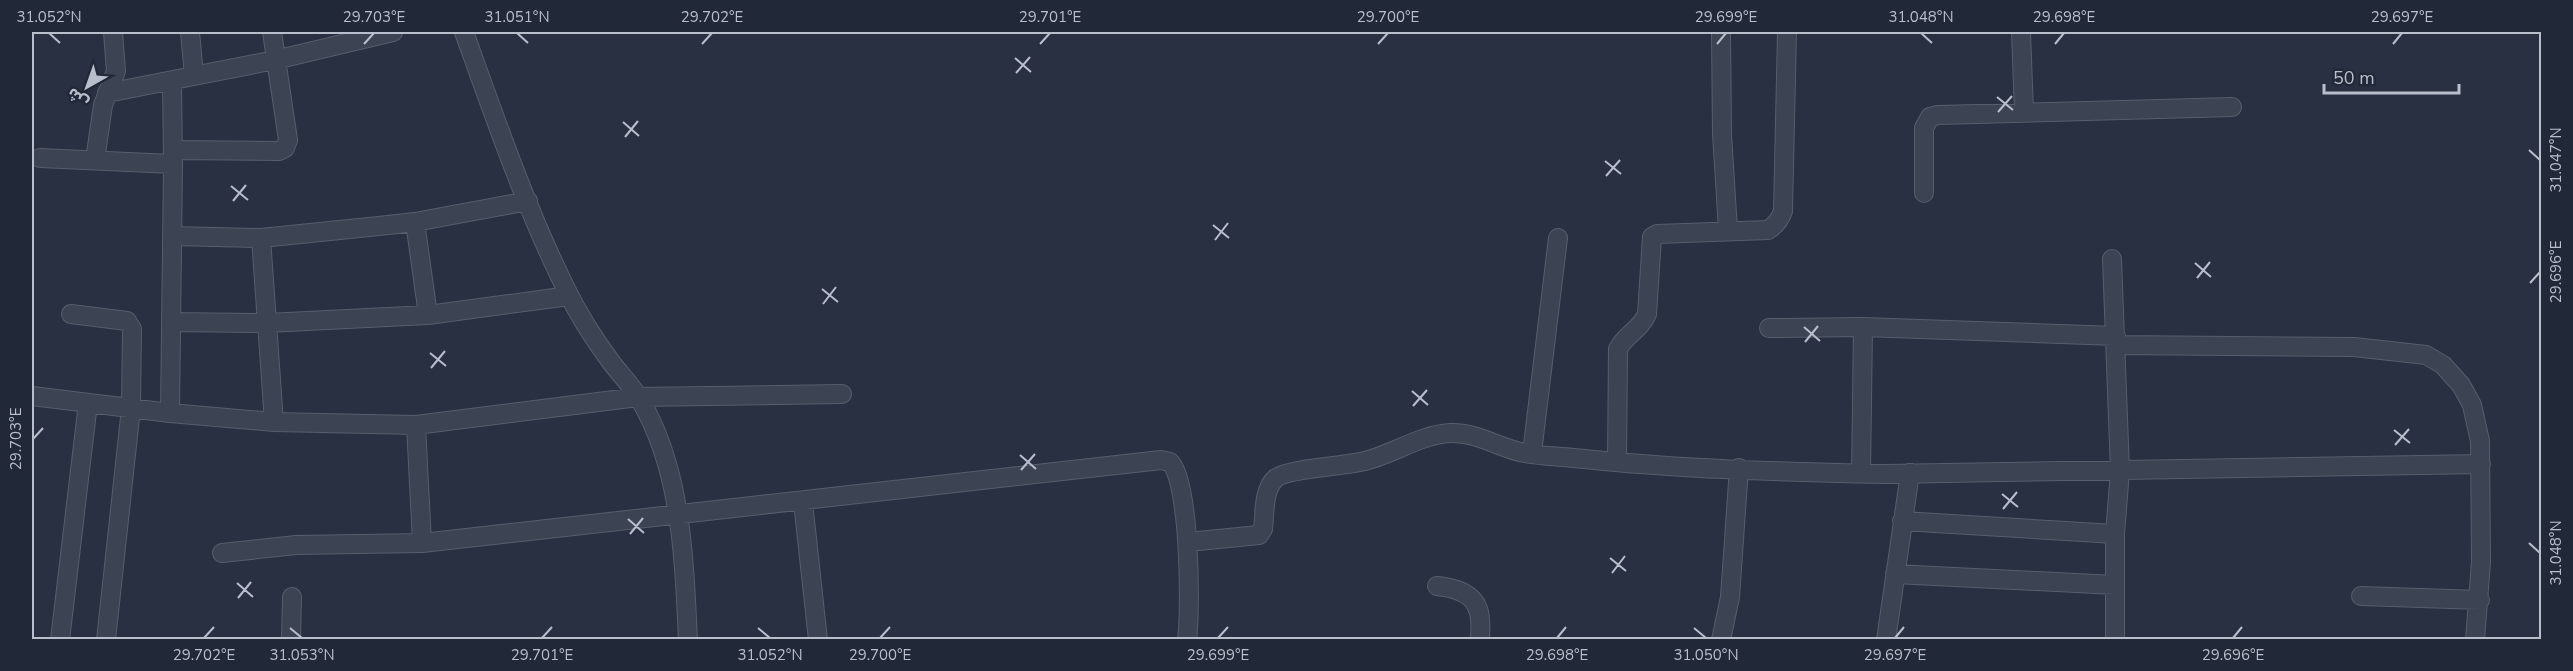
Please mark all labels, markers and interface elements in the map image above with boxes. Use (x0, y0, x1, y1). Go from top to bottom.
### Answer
text: 31.052°N (16, 7, 82, 27)
text: 29.703°E (343, 7, 405, 27)
text: 31.051°N (484, 7, 550, 27)
text: 29.702°E (681, 7, 743, 27)
text: 29.701°E (1019, 7, 1081, 27)
text: 29.700°E (1357, 7, 1419, 27)
text: 29.699°E (1695, 7, 1757, 27)
text: 31.048°N (1888, 7, 1954, 27)
text: 29.698°E (2033, 7, 2095, 27)
text: 29.697°E (2371, 7, 2433, 27)
north arrow (57, 57, 117, 117)
scale bar (2324, 57, 2459, 95)
text: 50 m (2333, 66, 2375, 90)
text: ش (62, 82, 93, 113)
text: 31.047°N (2546, 127, 2566, 193)
text: 29.696°E (2546, 241, 2566, 303)
text: 29.703°E (6, 408, 26, 470)
text: 31.048°N (2546, 520, 2566, 586)
text: 29.702°E (173, 645, 235, 665)
text: 31.053°N (269, 645, 335, 665)
text: 29.701°E (511, 645, 573, 665)
text: 31.052°N (737, 645, 803, 665)
text: 29.700°E (849, 645, 911, 665)
text: 29.699°E (1187, 645, 1249, 665)
text: 29.698°E (1526, 645, 1588, 665)
text: 31.050°N (1673, 645, 1739, 665)
text: 29.697°E (1864, 645, 1926, 665)
text: 29.696°E (2202, 645, 2264, 665)

